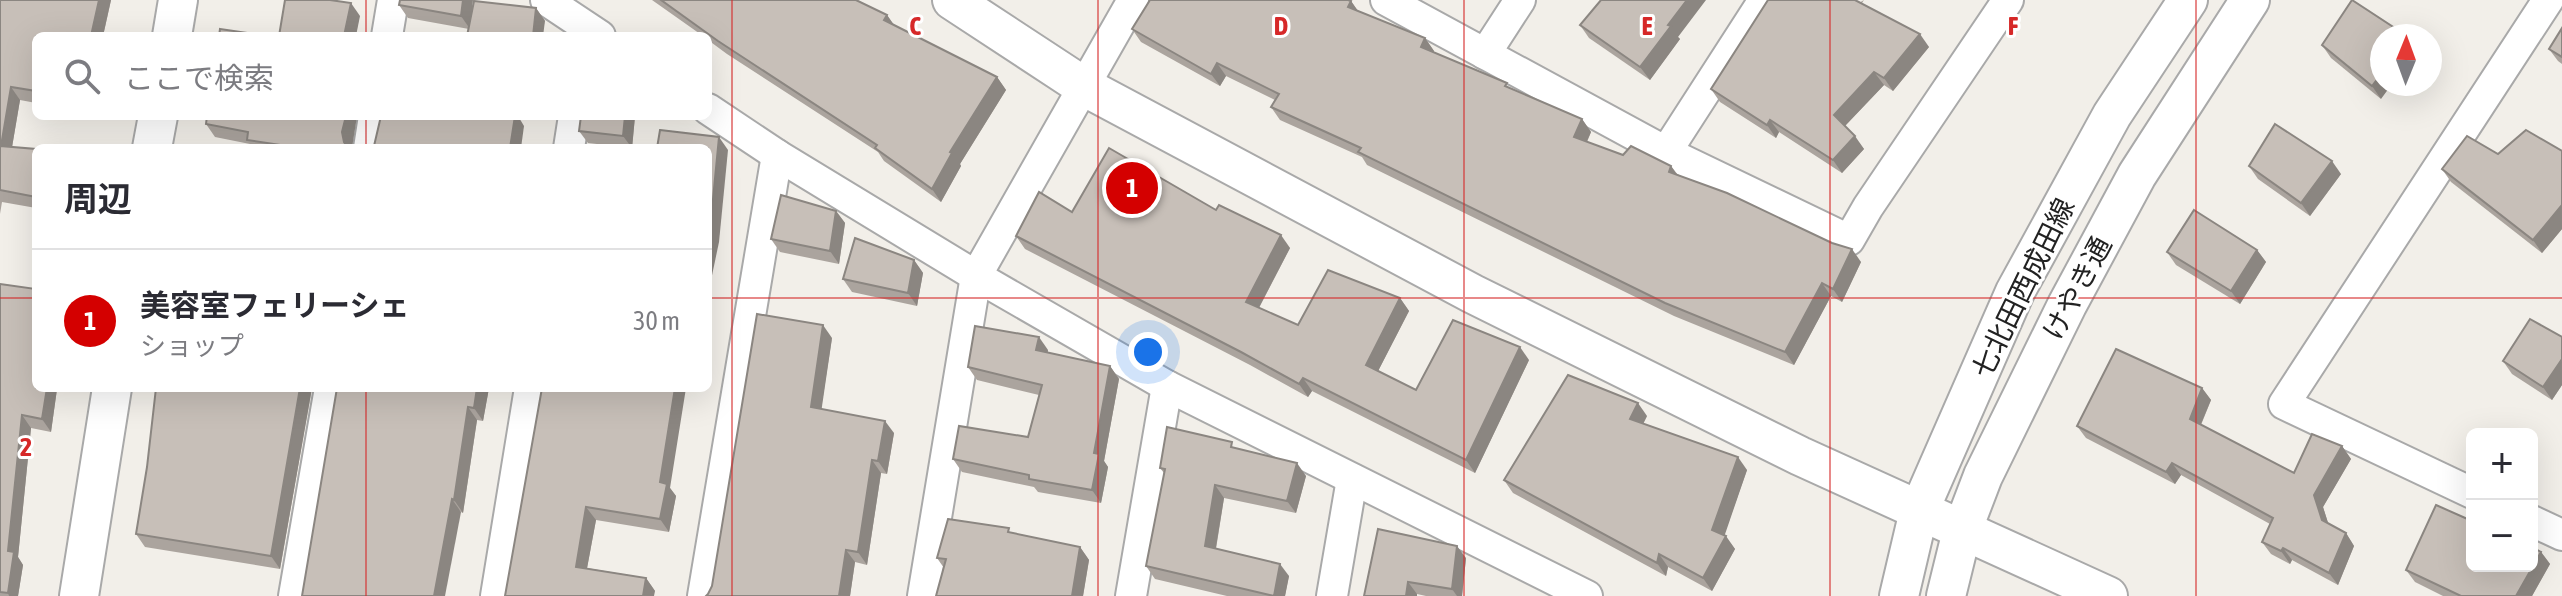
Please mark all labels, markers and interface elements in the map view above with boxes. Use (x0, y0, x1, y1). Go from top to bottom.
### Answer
text: C (909, 11, 921, 41)
text: D (1274, 11, 1288, 41)
text: E (1641, 11, 1653, 41)
text: F (2008, 11, 2019, 41)
north arrow (2370, 24, 2442, 96)
search box (32, 32, 712, 120)
icon: search (60, 54, 104, 98)
text: ここで検索 (124, 61, 274, 95)
pin: 1 (1106, 158, 1158, 218)
text: 周辺 (64, 179, 132, 218)
street label: 七北田西成田線 (1966, 193, 2080, 383)
street label: けやき通 (2037, 231, 2117, 345)
text: 美容室フェリーシェ (140, 288, 409, 322)
text: 1 (84, 306, 96, 336)
text: 30 m (633, 306, 680, 336)
text: ショップ (140, 331, 244, 361)
your location (1128, 332, 1168, 372)
map controls (2466, 428, 2538, 572)
button: + (2466, 428, 2538, 500)
text: 2 (20, 432, 32, 462)
button: − (2466, 500, 2538, 572)

